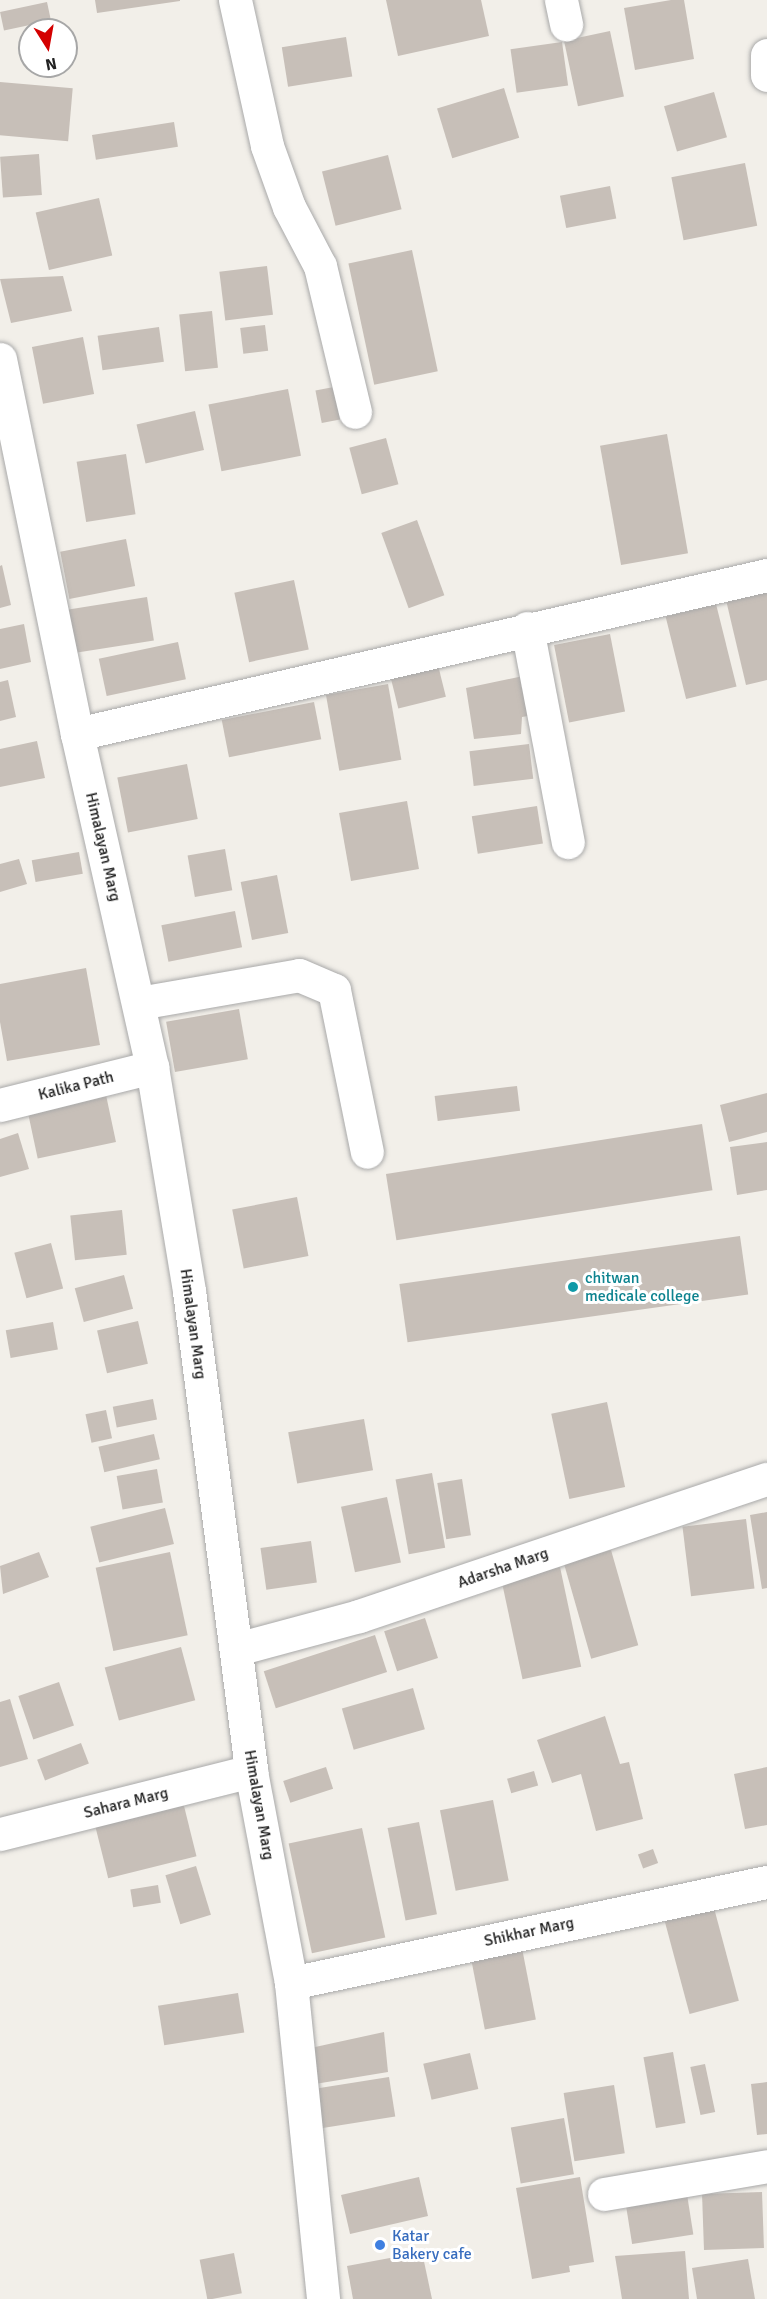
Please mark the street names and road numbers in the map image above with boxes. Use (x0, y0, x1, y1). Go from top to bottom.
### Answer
street label: Himalayan Marg (81, 791, 125, 903)
street label: Kalika Path (36, 1067, 116, 1105)
street label: Himalayan Marg (176, 1267, 210, 1381)
street label: Adarsha Marg (455, 1544, 551, 1592)
street label: Himalayan Marg (240, 1748, 278, 1862)
street label: Sahara Marg (82, 1783, 170, 1823)
street label: Shikhar Marg (482, 1913, 576, 1951)

